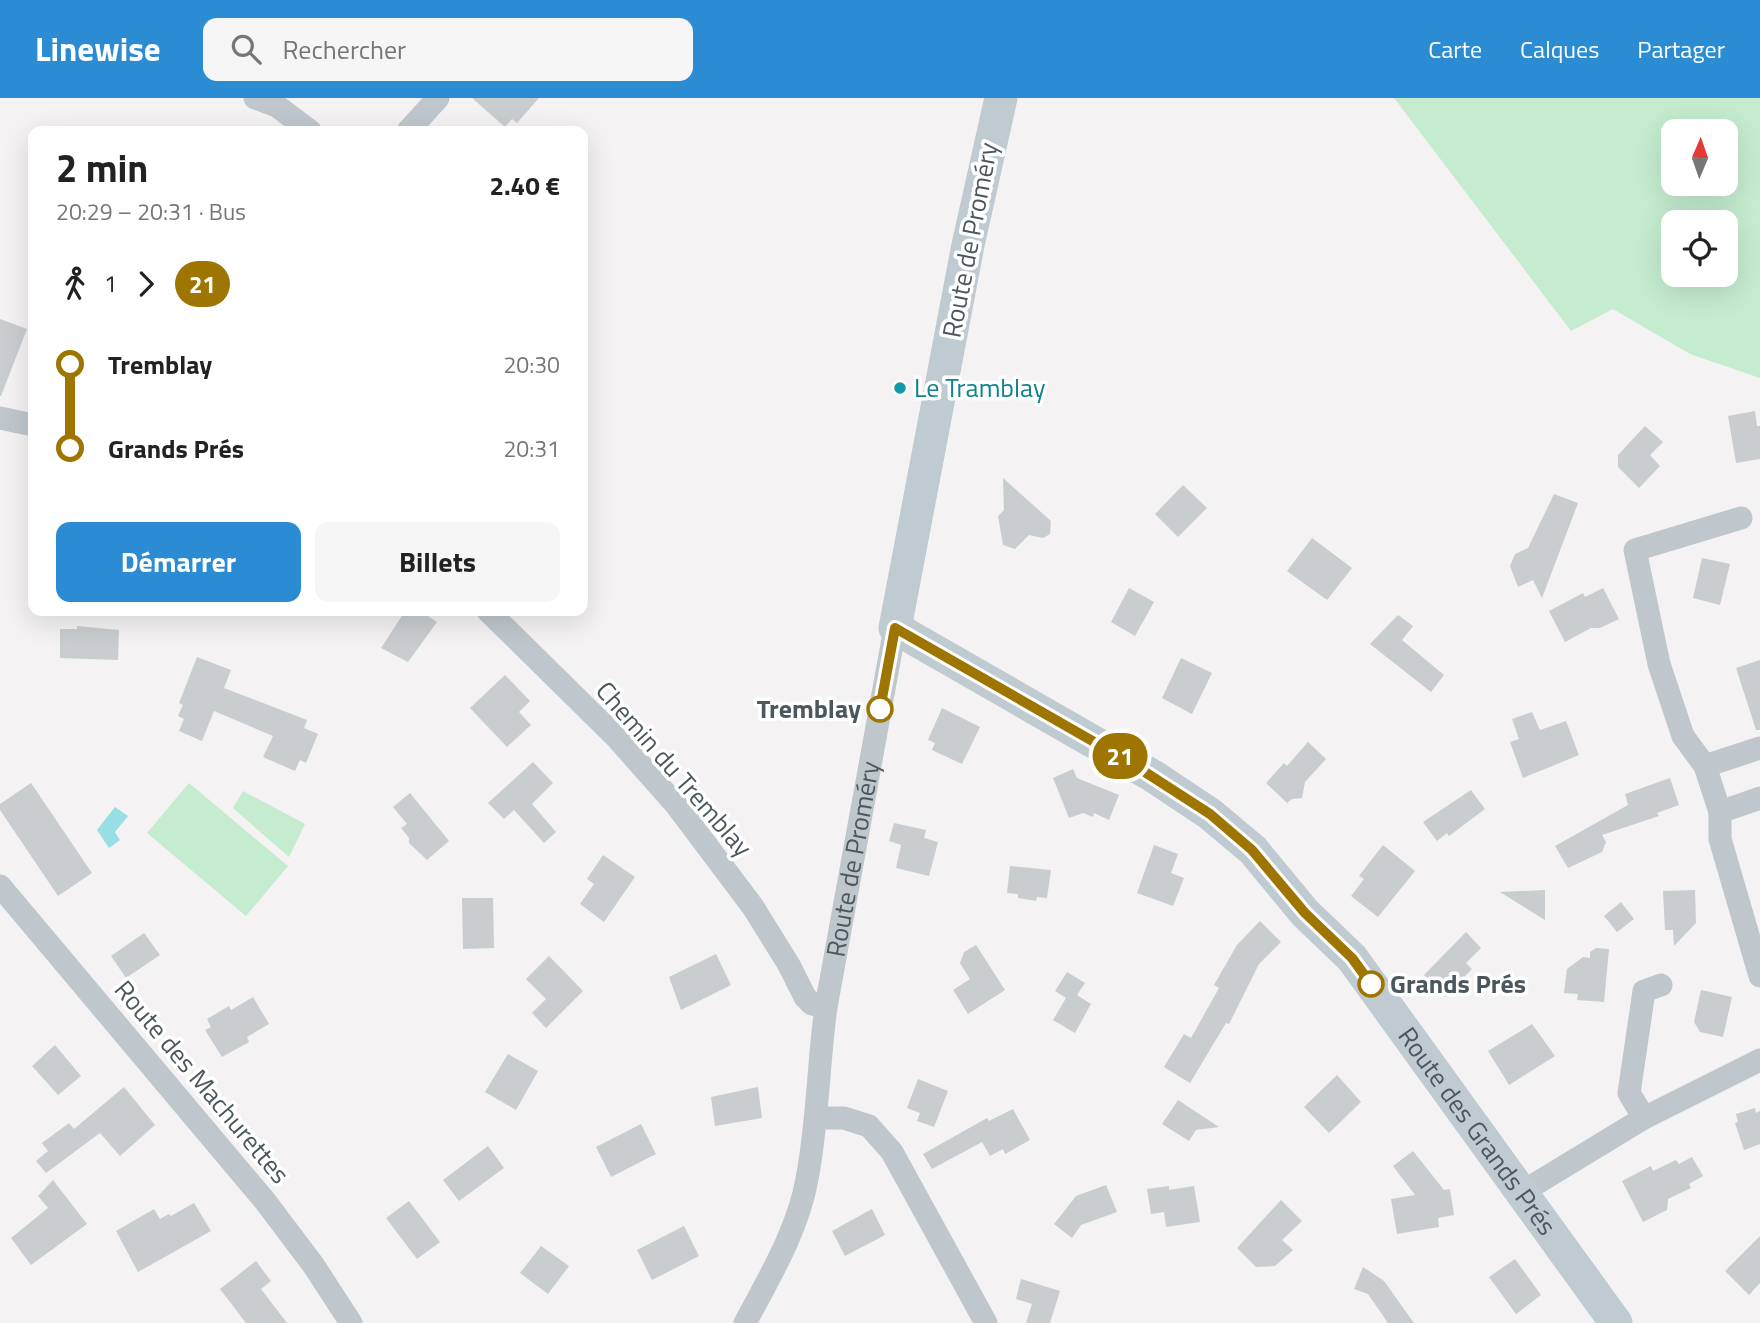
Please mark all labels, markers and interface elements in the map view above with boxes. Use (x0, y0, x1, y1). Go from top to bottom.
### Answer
search box (203, 18, 693, 81)
text: Linewise (35, 24, 161, 74)
icon: search (227, 30, 265, 68)
text: Rechercher (283, 30, 406, 69)
text: Carte (1428, 31, 1482, 67)
text: Calques (1520, 31, 1599, 67)
text: Partager (1637, 31, 1725, 67)
north arrow (1661, 119, 1738, 196)
map controls (1661, 119, 1738, 287)
text: 2 min (56, 139, 148, 197)
street label: Route de Proméry (931, 139, 1008, 341)
text: 2.40 € (489, 166, 560, 205)
text: 20:29 – 20:31 · Bus (56, 194, 246, 229)
button: locate (1661, 210, 1738, 287)
icon: walk (56, 265, 94, 303)
icon: forward (127, 265, 165, 303)
text: 1 (104, 266, 117, 301)
text: 21 (189, 266, 216, 302)
text: Tremblay (108, 345, 212, 384)
text: 20:30 (503, 347, 560, 382)
place label: Le Tramblay (914, 368, 1046, 407)
marker: Le Tramblay (892, 380, 908, 396)
text: Grands Prés (108, 429, 244, 468)
text: 20:31 (503, 431, 560, 466)
button: Démarrer (56, 522, 301, 602)
button: Billets (315, 522, 560, 602)
street label: Chemin du Tremblay (587, 672, 762, 865)
place label: Tremblay (757, 689, 861, 728)
marker: Tremblay (867, 696, 893, 722)
line badge: 21 (1088, 733, 1152, 779)
text: 21 (1107, 738, 1133, 774)
street label: Route de Proméry (816, 758, 889, 960)
place label: Grands Prés (1390, 964, 1526, 1003)
street label: Route des Machurettes (105, 971, 299, 1192)
marker: Grands Prés (1358, 971, 1384, 997)
street label: Route des Grands Prés (1389, 1018, 1566, 1243)

